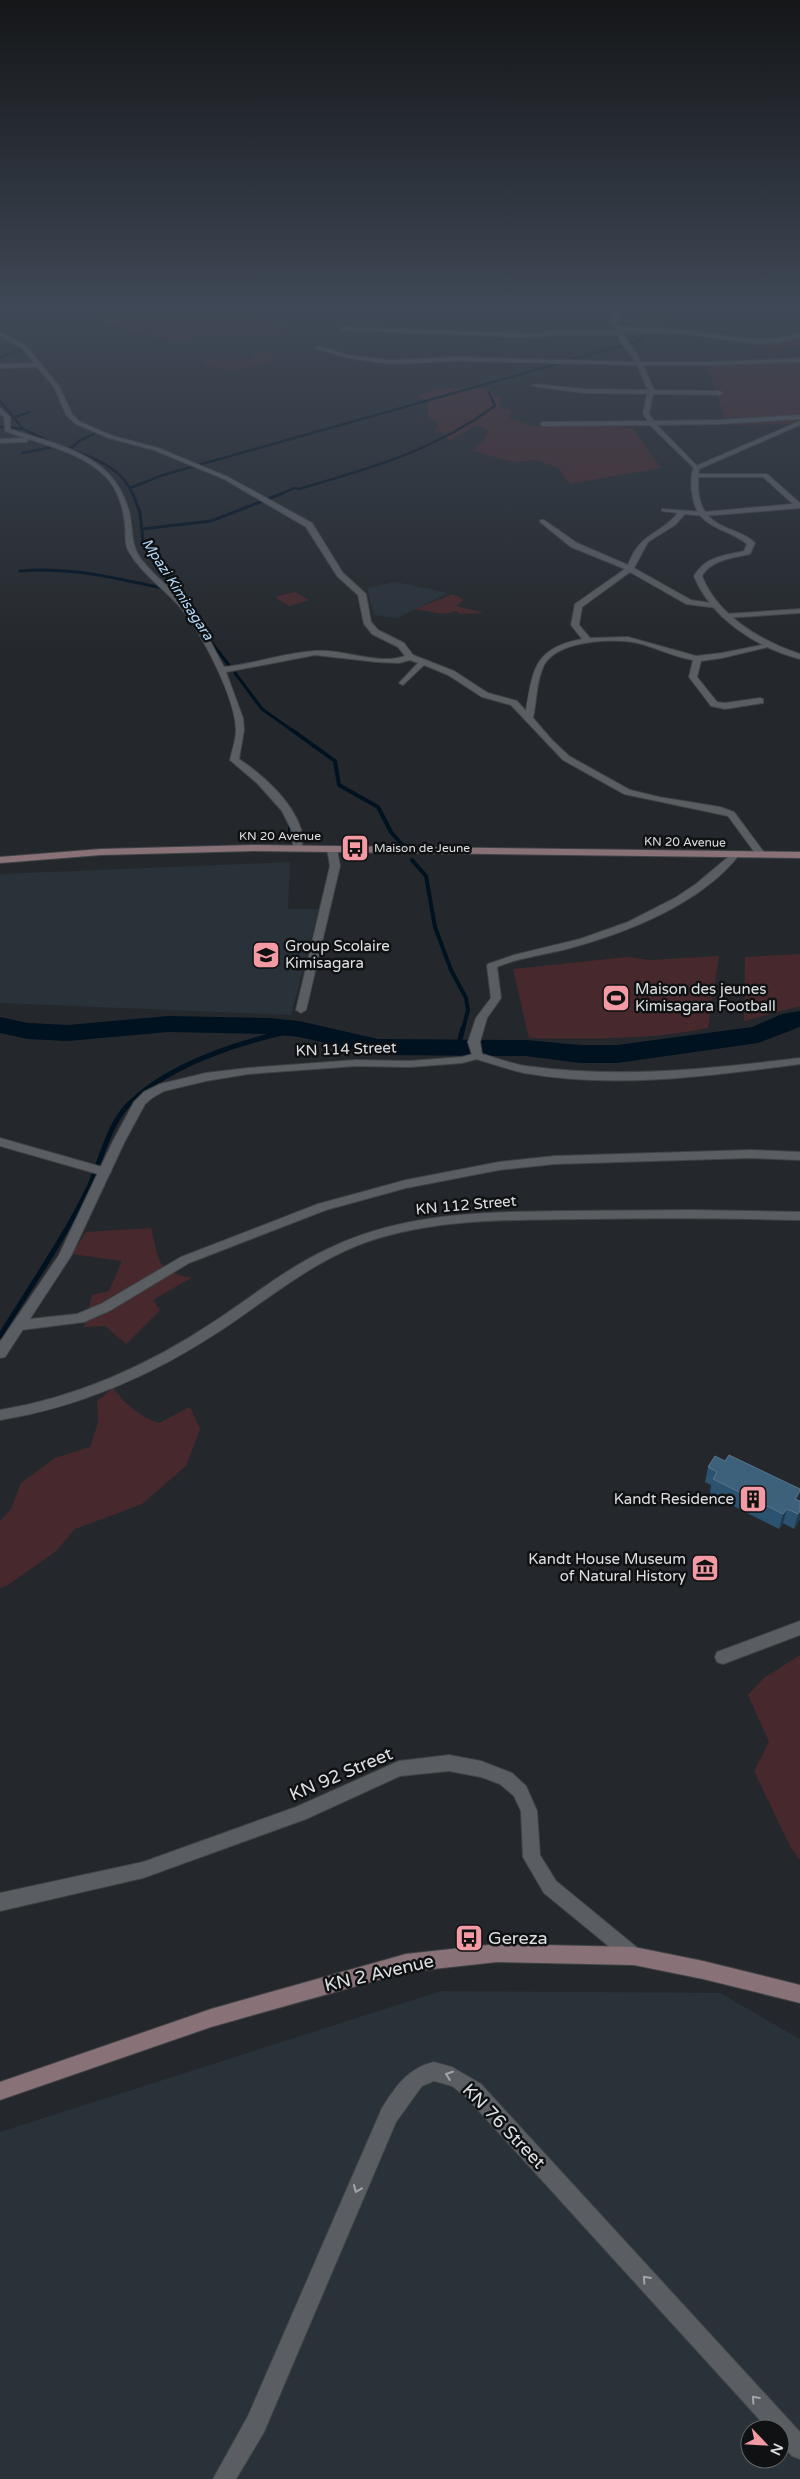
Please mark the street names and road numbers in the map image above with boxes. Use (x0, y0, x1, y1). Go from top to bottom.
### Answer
street label: KN 20 Avenue (239, 829, 321, 843)
street label: KN 20 Avenue (644, 834, 726, 850)
street label: KN 114 Street (295, 1038, 397, 1060)
street label: KN 112 Street (415, 1192, 517, 1218)
street label: KN 92 Street (286, 1742, 396, 1806)
street label: KN 2 Avenue (322, 1950, 436, 1996)
street label: KN 76 Street (458, 2079, 550, 2173)

